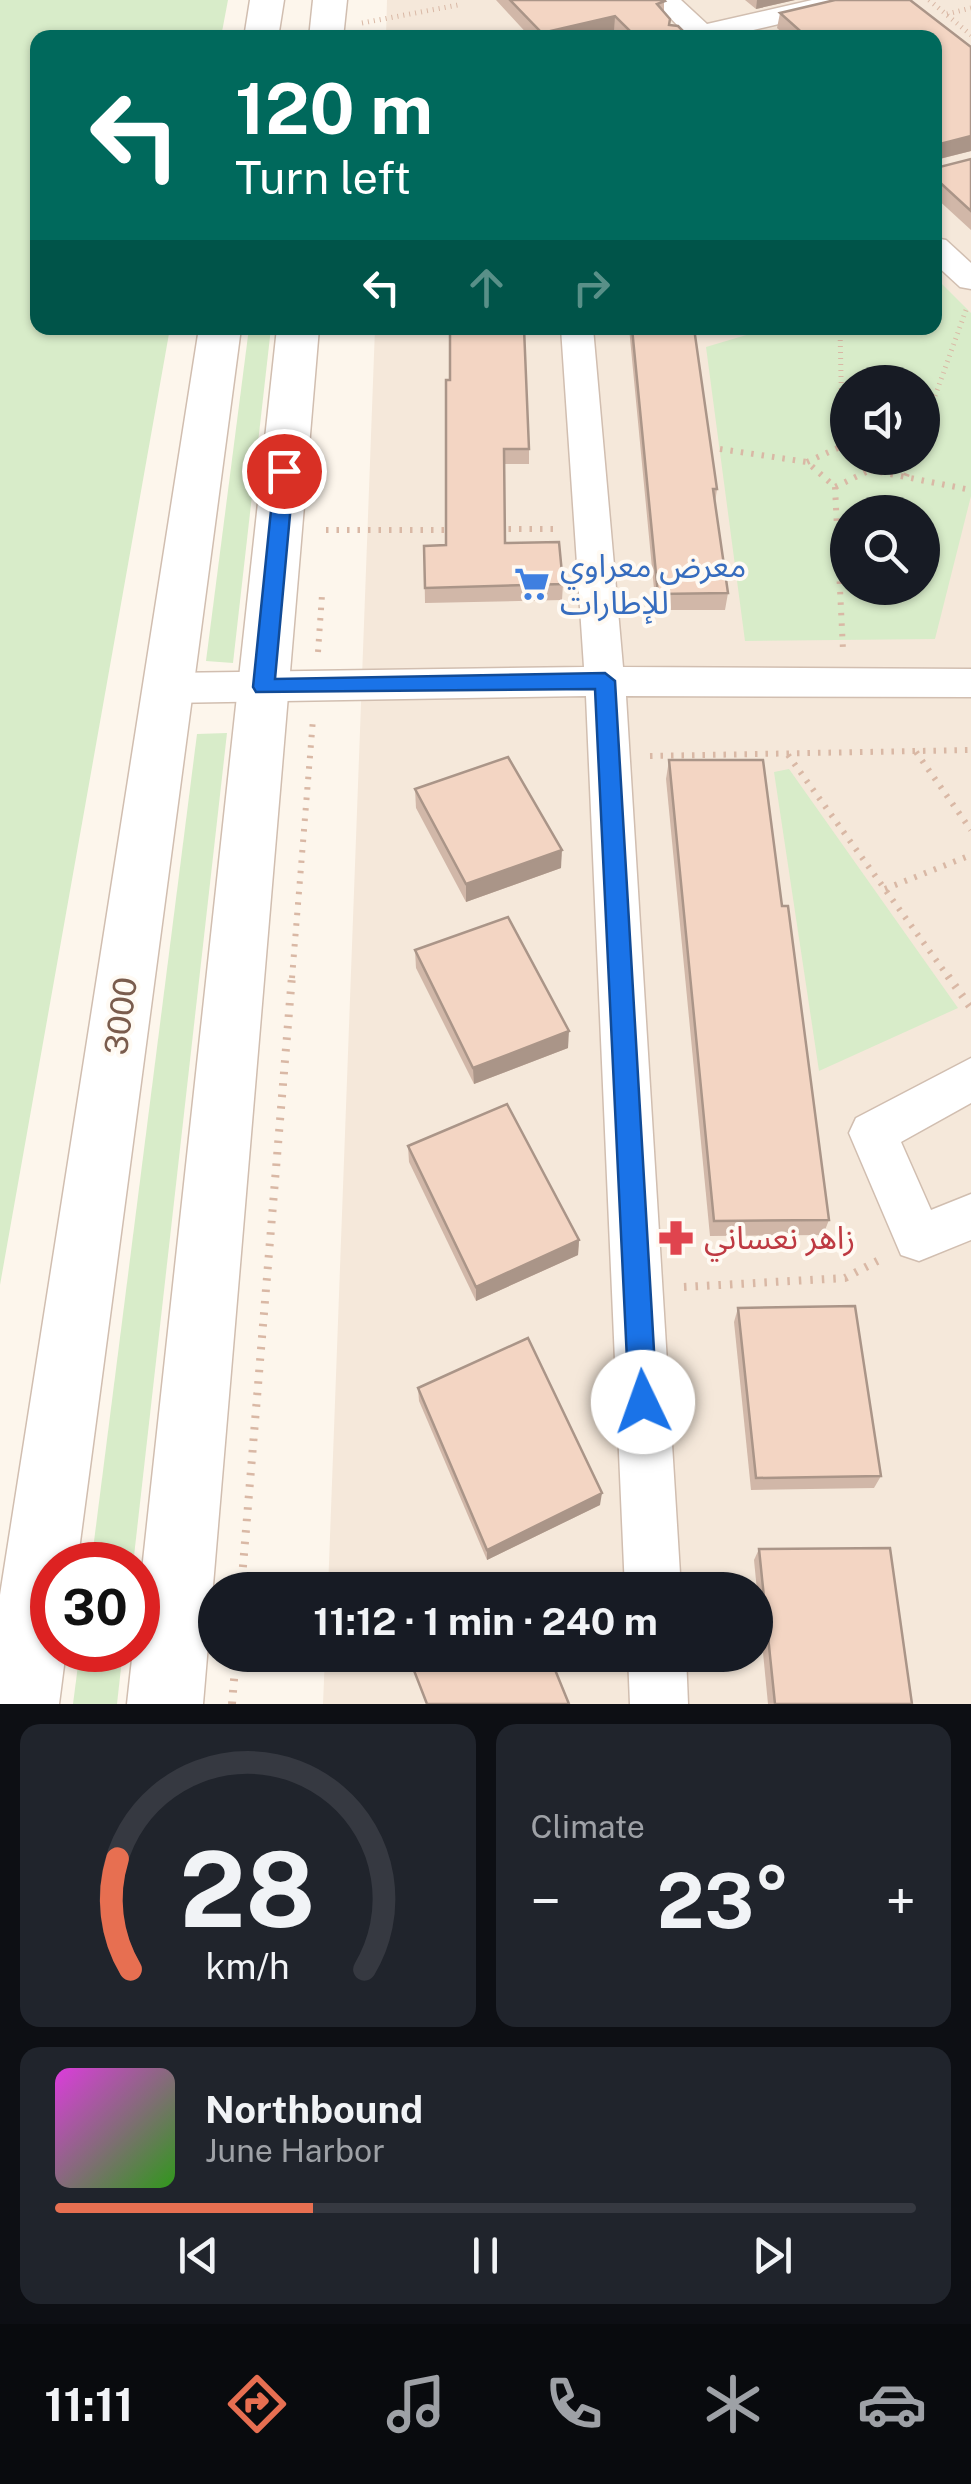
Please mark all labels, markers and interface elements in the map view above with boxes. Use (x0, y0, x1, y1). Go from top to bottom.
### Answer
text: 120 m (235, 67, 433, 150)
icon: left (70, 70, 200, 200)
text: Turn left (235, 151, 411, 204)
icon: left (354, 260, 409, 315)
icon: ahead (459, 260, 514, 315)
icon: right (564, 260, 619, 315)
map controls (830, 365, 940, 605)
button: sound (830, 365, 940, 475)
pin (242, 429, 327, 514)
icon: arrive (257, 444, 312, 499)
button: search (830, 495, 940, 605)
place label: معرض معراوي للإطارات (560, 547, 746, 625)
supermarket icon: معرض معراوي للإطارات (513, 565, 551, 603)
street label: 3000 (97, 975, 144, 1057)
pharmacy icon: زاهر نعساني (657, 1219, 695, 1257)
place label: زاهر نعساني (704, 1219, 855, 1262)
position arrow (591, 1350, 695, 1454)
speed limit sign: 30 (30, 1542, 160, 1672)
text: 11:12 · 1 min · 240 m (313, 1599, 658, 1644)
text: Climate (531, 1808, 645, 1845)
text: 28 (180, 1828, 316, 1950)
text: 23° (657, 1857, 790, 1945)
text: − (531, 1869, 561, 1933)
text: + (886, 1869, 916, 1933)
text: km/h (206, 1945, 290, 1987)
text: Northbound (205, 2087, 423, 2132)
text: June Harbor (205, 2132, 385, 2169)
icon: previous (171, 2228, 226, 2283)
icon: pause (458, 2228, 513, 2283)
icon: next (745, 2228, 800, 2283)
icon: directions (222, 2369, 292, 2439)
icon: music (381, 2369, 451, 2439)
icon: phone (539, 2369, 609, 2439)
icon: climate (698, 2369, 768, 2439)
icon: car (857, 2369, 927, 2439)
text: 11:11 (44, 2378, 133, 2431)

